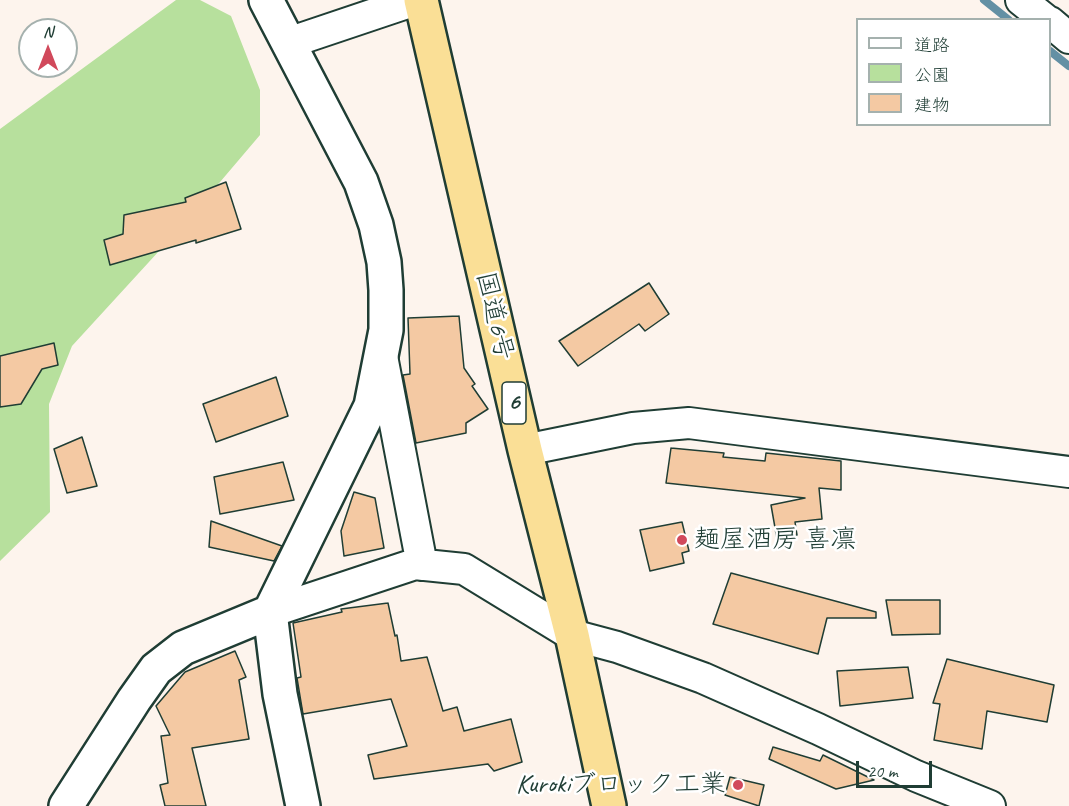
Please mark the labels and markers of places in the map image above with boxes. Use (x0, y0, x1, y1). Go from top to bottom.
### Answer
place label: 麺屋酒房 喜凛 (694, 524, 856, 556)
marker: 麺屋酒房 喜凛 (675, 533, 689, 547)
place label: Kurokiブロック工業 (516, 769, 726, 801)
marker: Kurokiブロック工業 (731, 778, 745, 792)

